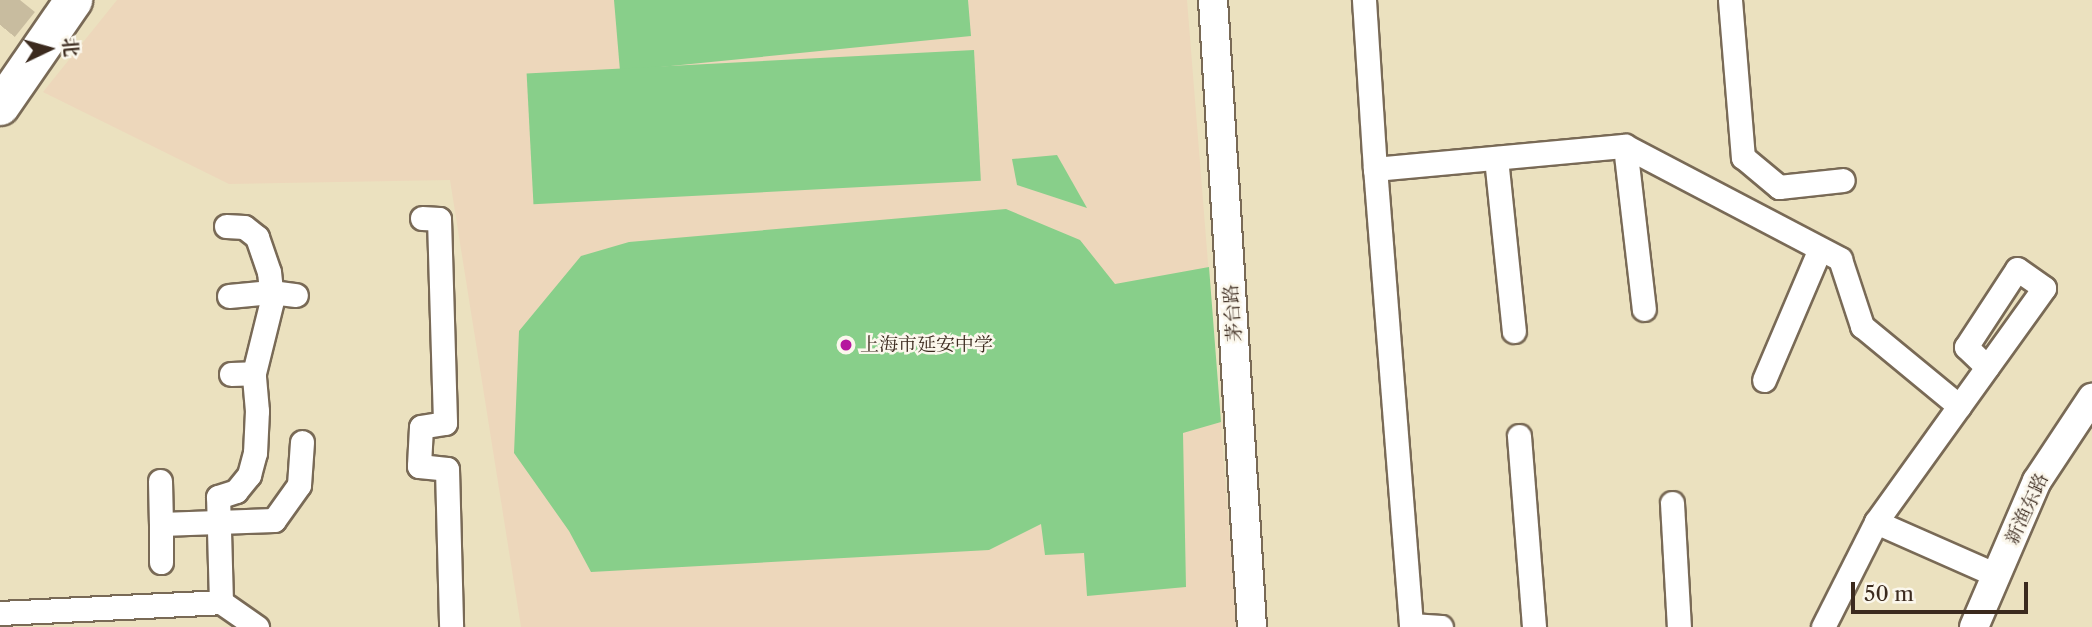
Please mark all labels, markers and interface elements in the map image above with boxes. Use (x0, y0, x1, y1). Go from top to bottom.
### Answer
north arrow (14, 14, 84, 84)
text: 北 (58, 37, 83, 58)
street label: 茅台路 (1220, 284, 1246, 342)
place label: 上海市延安中学 (860, 334, 993, 356)
marker: 上海市延安中学 (838, 337, 854, 353)
street label: 新渔东路 (2001, 470, 2053, 548)
scale bar (1854, 568, 2031, 612)
text: 50 m (1864, 581, 1914, 606)

